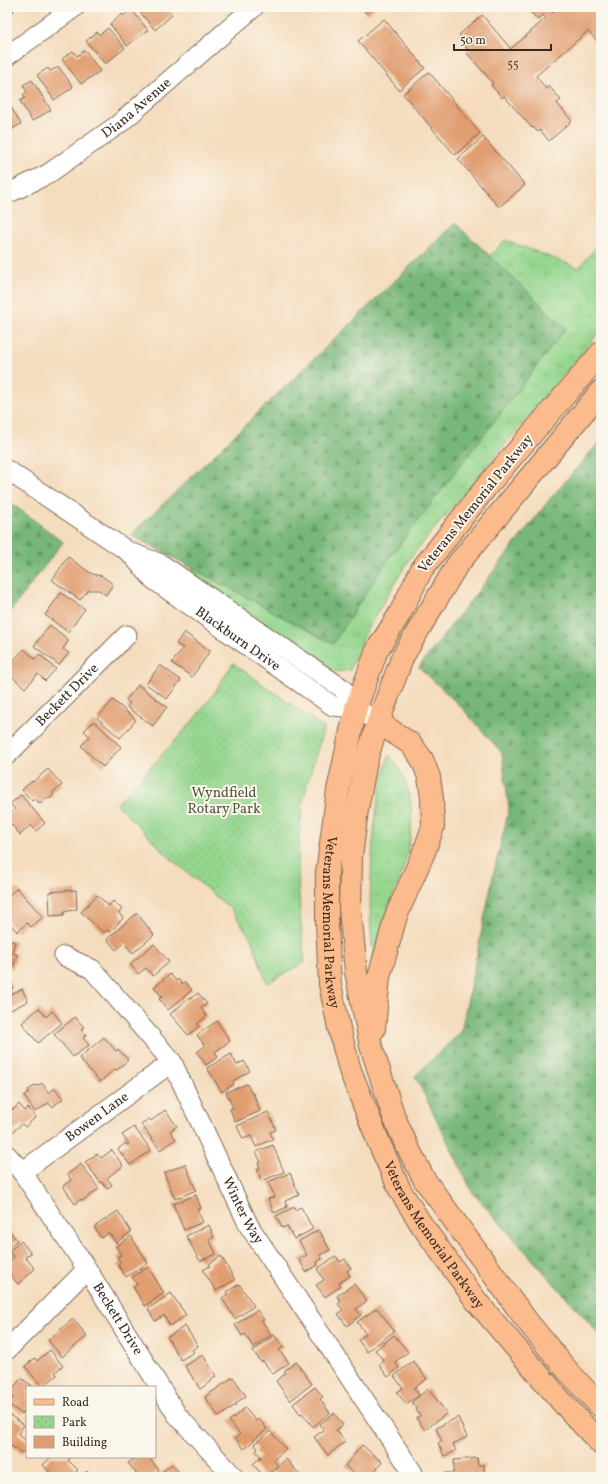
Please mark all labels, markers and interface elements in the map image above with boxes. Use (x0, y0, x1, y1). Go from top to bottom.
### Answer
scale bar (454, 26, 551, 52)
text: 50 m (460, 33, 486, 49)
house number: 55 (507, 57, 519, 73)
street label: Diana Avenue (98, 73, 176, 143)
street label: Veterans Memorial Parkway (414, 430, 538, 577)
street label: Blackburn Drive (191, 602, 285, 676)
street label: Beckett Drive (31, 659, 103, 731)
park label: Wyndfield Rotary Park (187, 784, 261, 819)
street label: Veterans Memorial Parkway (317, 835, 344, 1011)
street label: Bowen Lane (61, 1087, 133, 1147)
street label: Veterans Memorial Parkway (379, 1158, 489, 1313)
street label: Winter Way (218, 1174, 268, 1248)
street label: Beckett Drive (88, 1279, 148, 1359)
legend (26, 1386, 156, 1458)
text: Road (62, 1395, 89, 1411)
text: Park (62, 1415, 87, 1431)
text: Building (62, 1435, 107, 1451)

